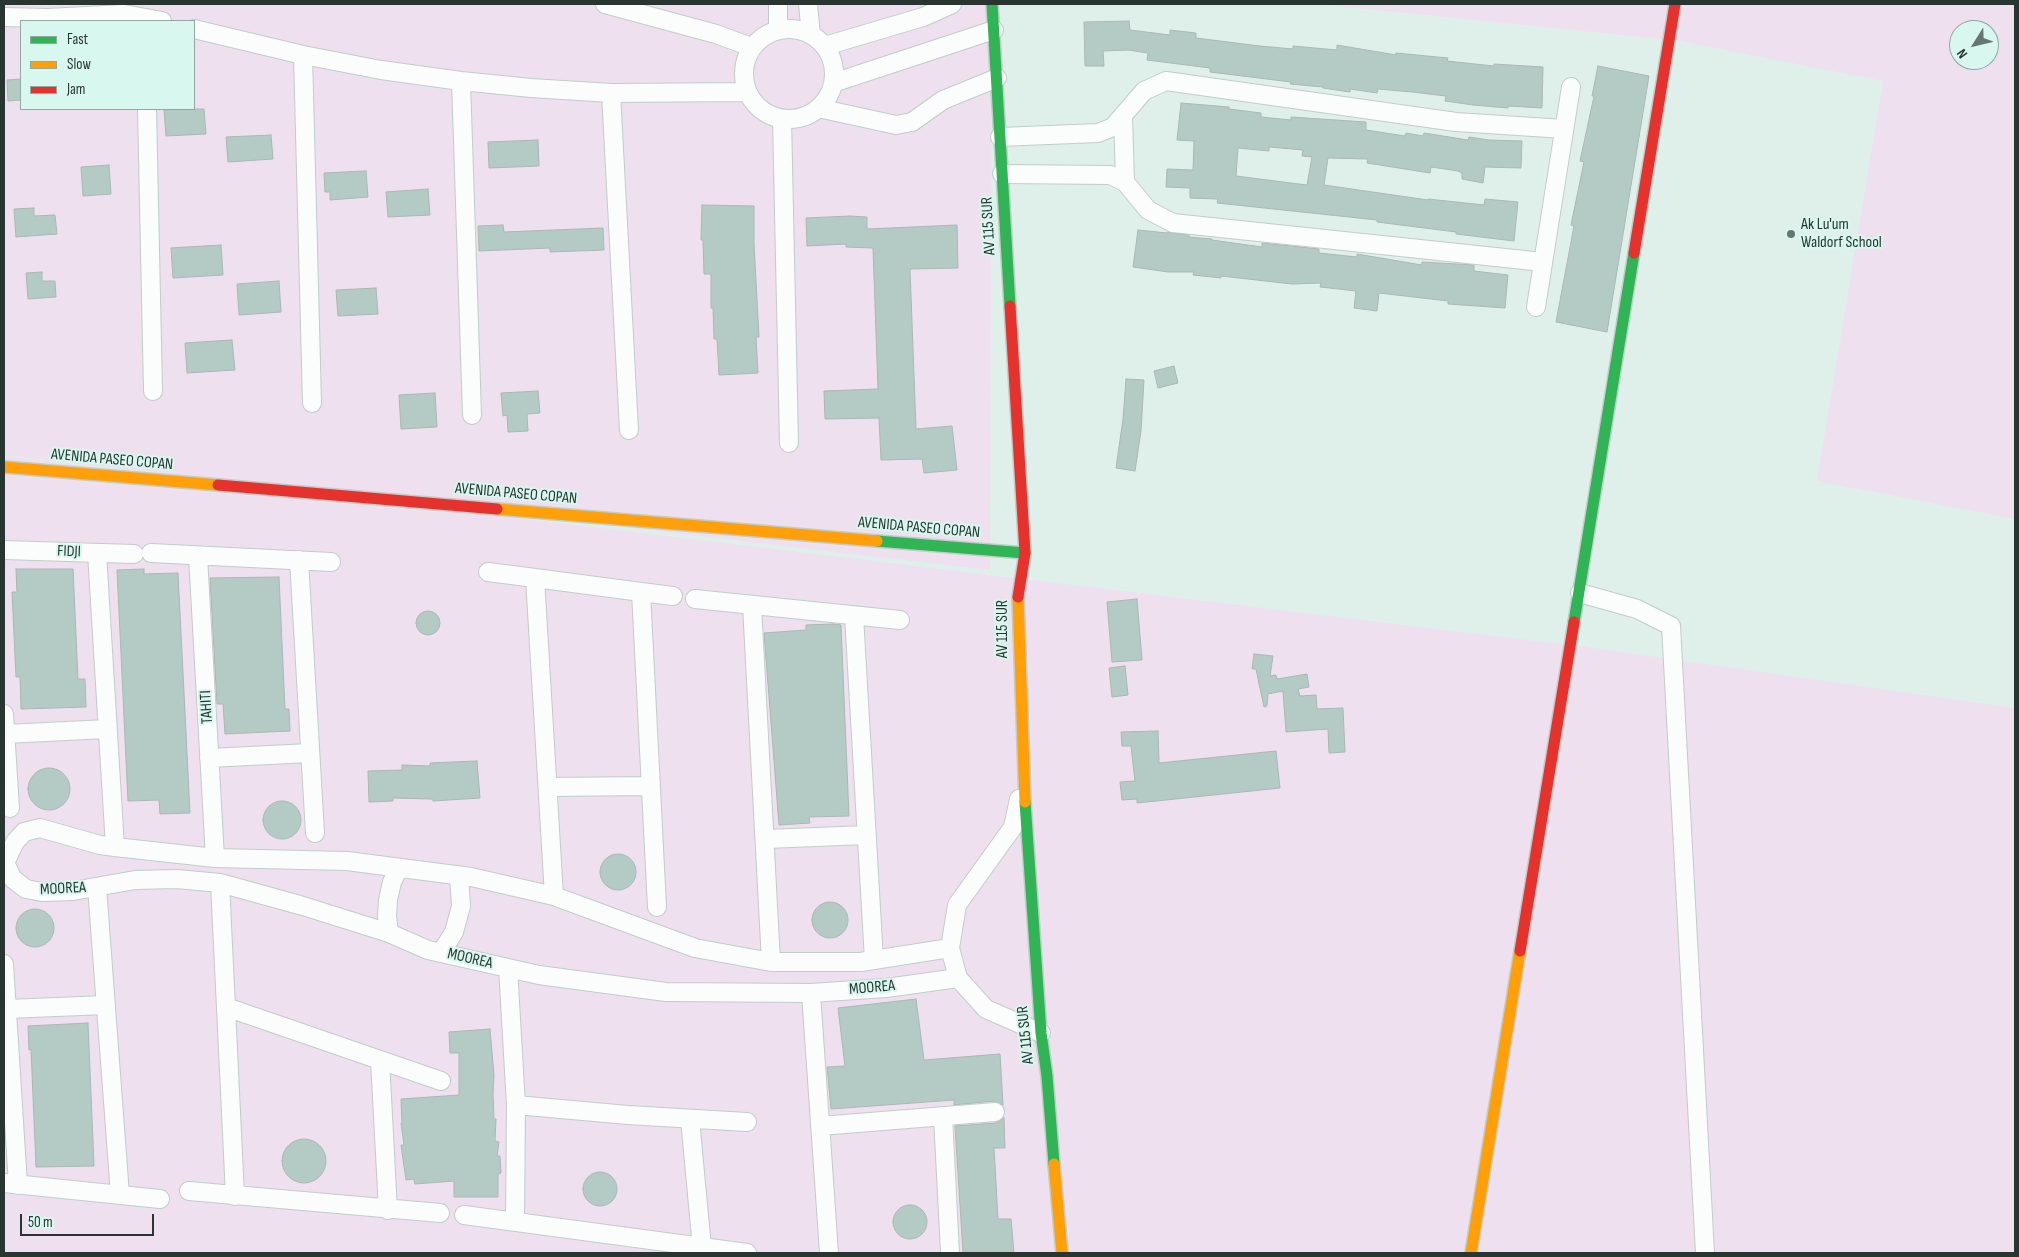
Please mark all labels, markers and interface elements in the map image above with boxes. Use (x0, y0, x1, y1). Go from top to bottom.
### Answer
legend (20, 20, 195, 110)
north arrow (1949, 20, 1999, 70)
text: Fast (67, 30, 88, 49)
text: N (1953, 46, 1971, 62)
text: Slow (67, 55, 91, 74)
text: Jam (67, 80, 85, 99)
street label: AV 115 SUR (978, 196, 1000, 256)
place label: Ak Lu'um Waldorf School (1801, 215, 1882, 253)
marker: Ak Lu'um Waldorf School (1785, 228, 1797, 240)
street label: AVENIDA PASEO COPAN (50, 445, 174, 475)
street label: AVENIDA PASEO COPAN (454, 479, 578, 509)
street label: AVENIDA PASEO COPAN (857, 513, 981, 543)
street label: FIDJI (57, 542, 81, 562)
street label: AV 115 SUR (993, 600, 1013, 658)
street label: TAHITI (197, 690, 217, 724)
street label: MOOREA (40, 878, 86, 900)
street label: MOOREA (445, 944, 495, 974)
street label: MOOREA (848, 976, 896, 1000)
street label: AV 115 SUR (1013, 1005, 1039, 1065)
scale bar (22, 1204, 156, 1236)
text: 50 m (28, 1213, 53, 1232)

